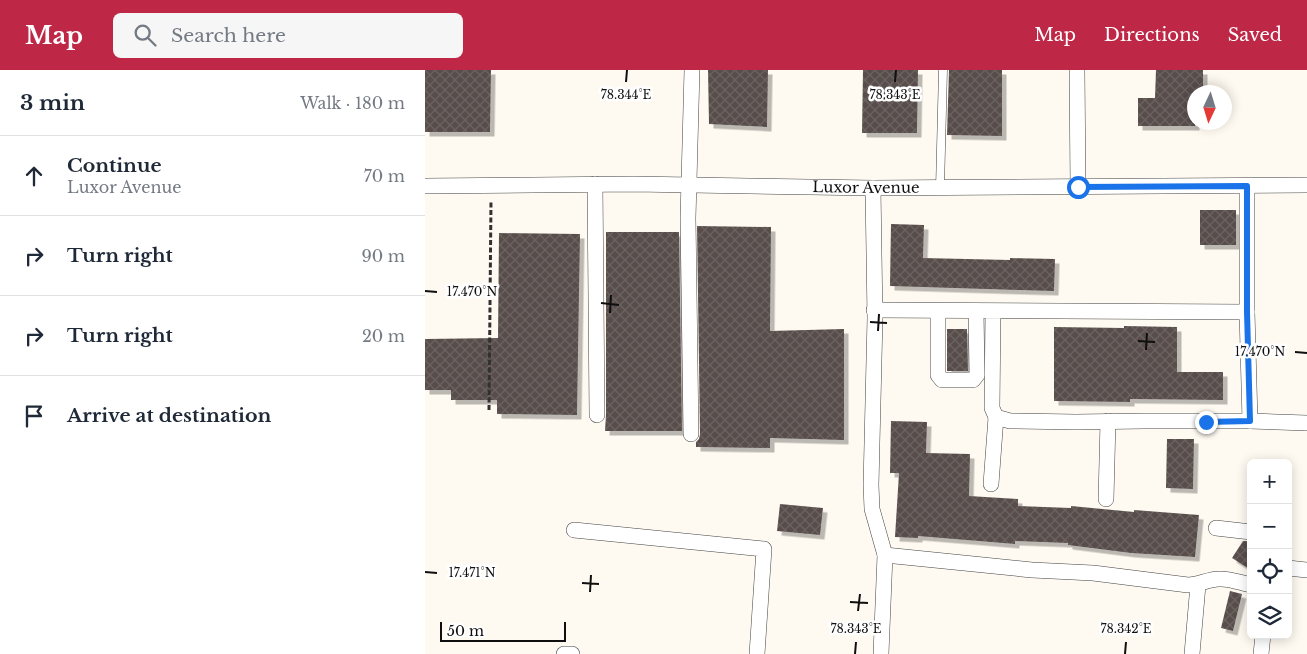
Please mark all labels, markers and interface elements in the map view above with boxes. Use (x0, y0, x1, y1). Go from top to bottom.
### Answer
search box (113, 13, 463, 58)
text: Map (25, 21, 83, 50)
icon: search (131, 21, 159, 49)
text: Search here (171, 24, 286, 47)
text: Map (1034, 24, 1076, 46)
text: Directions (1104, 24, 1200, 46)
text: Saved (1228, 24, 1282, 46)
north arrow (1187, 85, 1232, 130)
text: 78.344°E (601, 87, 652, 102)
text: 78.343°E (869, 87, 921, 102)
text: 3 min (20, 90, 85, 116)
text: Walk · 180 m (300, 93, 405, 113)
text: Continue (67, 154, 162, 177)
icon: ahead (20, 162, 48, 190)
text: 70 m (364, 166, 405, 186)
route start (1067, 176, 1090, 199)
text: Luxor Avenue (67, 177, 181, 197)
street label: Luxor Avenue (812, 177, 920, 197)
icon: right (20, 242, 48, 270)
text: Turn right (67, 244, 173, 267)
text: 90 m (362, 246, 405, 266)
text: 17.470°N (447, 284, 497, 299)
icon: right (20, 322, 48, 350)
text: Turn right (67, 324, 173, 347)
text: 20 m (362, 326, 405, 346)
text: 17.470°N (1235, 344, 1285, 359)
icon: arrive (20, 402, 48, 430)
text: Arrive at destination (67, 404, 271, 427)
route end (1195, 411, 1218, 434)
map controls (1247, 459, 1292, 639)
button: + (1247, 459, 1292, 504)
button: − (1247, 504, 1292, 549)
button: locate (1247, 549, 1292, 594)
text: 17.471°N (448, 565, 496, 580)
button: layers (1247, 594, 1292, 639)
scale bar (440, 619, 566, 642)
text: 78.343°E (830, 621, 882, 636)
text: 78.342°E (1100, 621, 1152, 636)
text: 50 m (447, 622, 484, 640)

